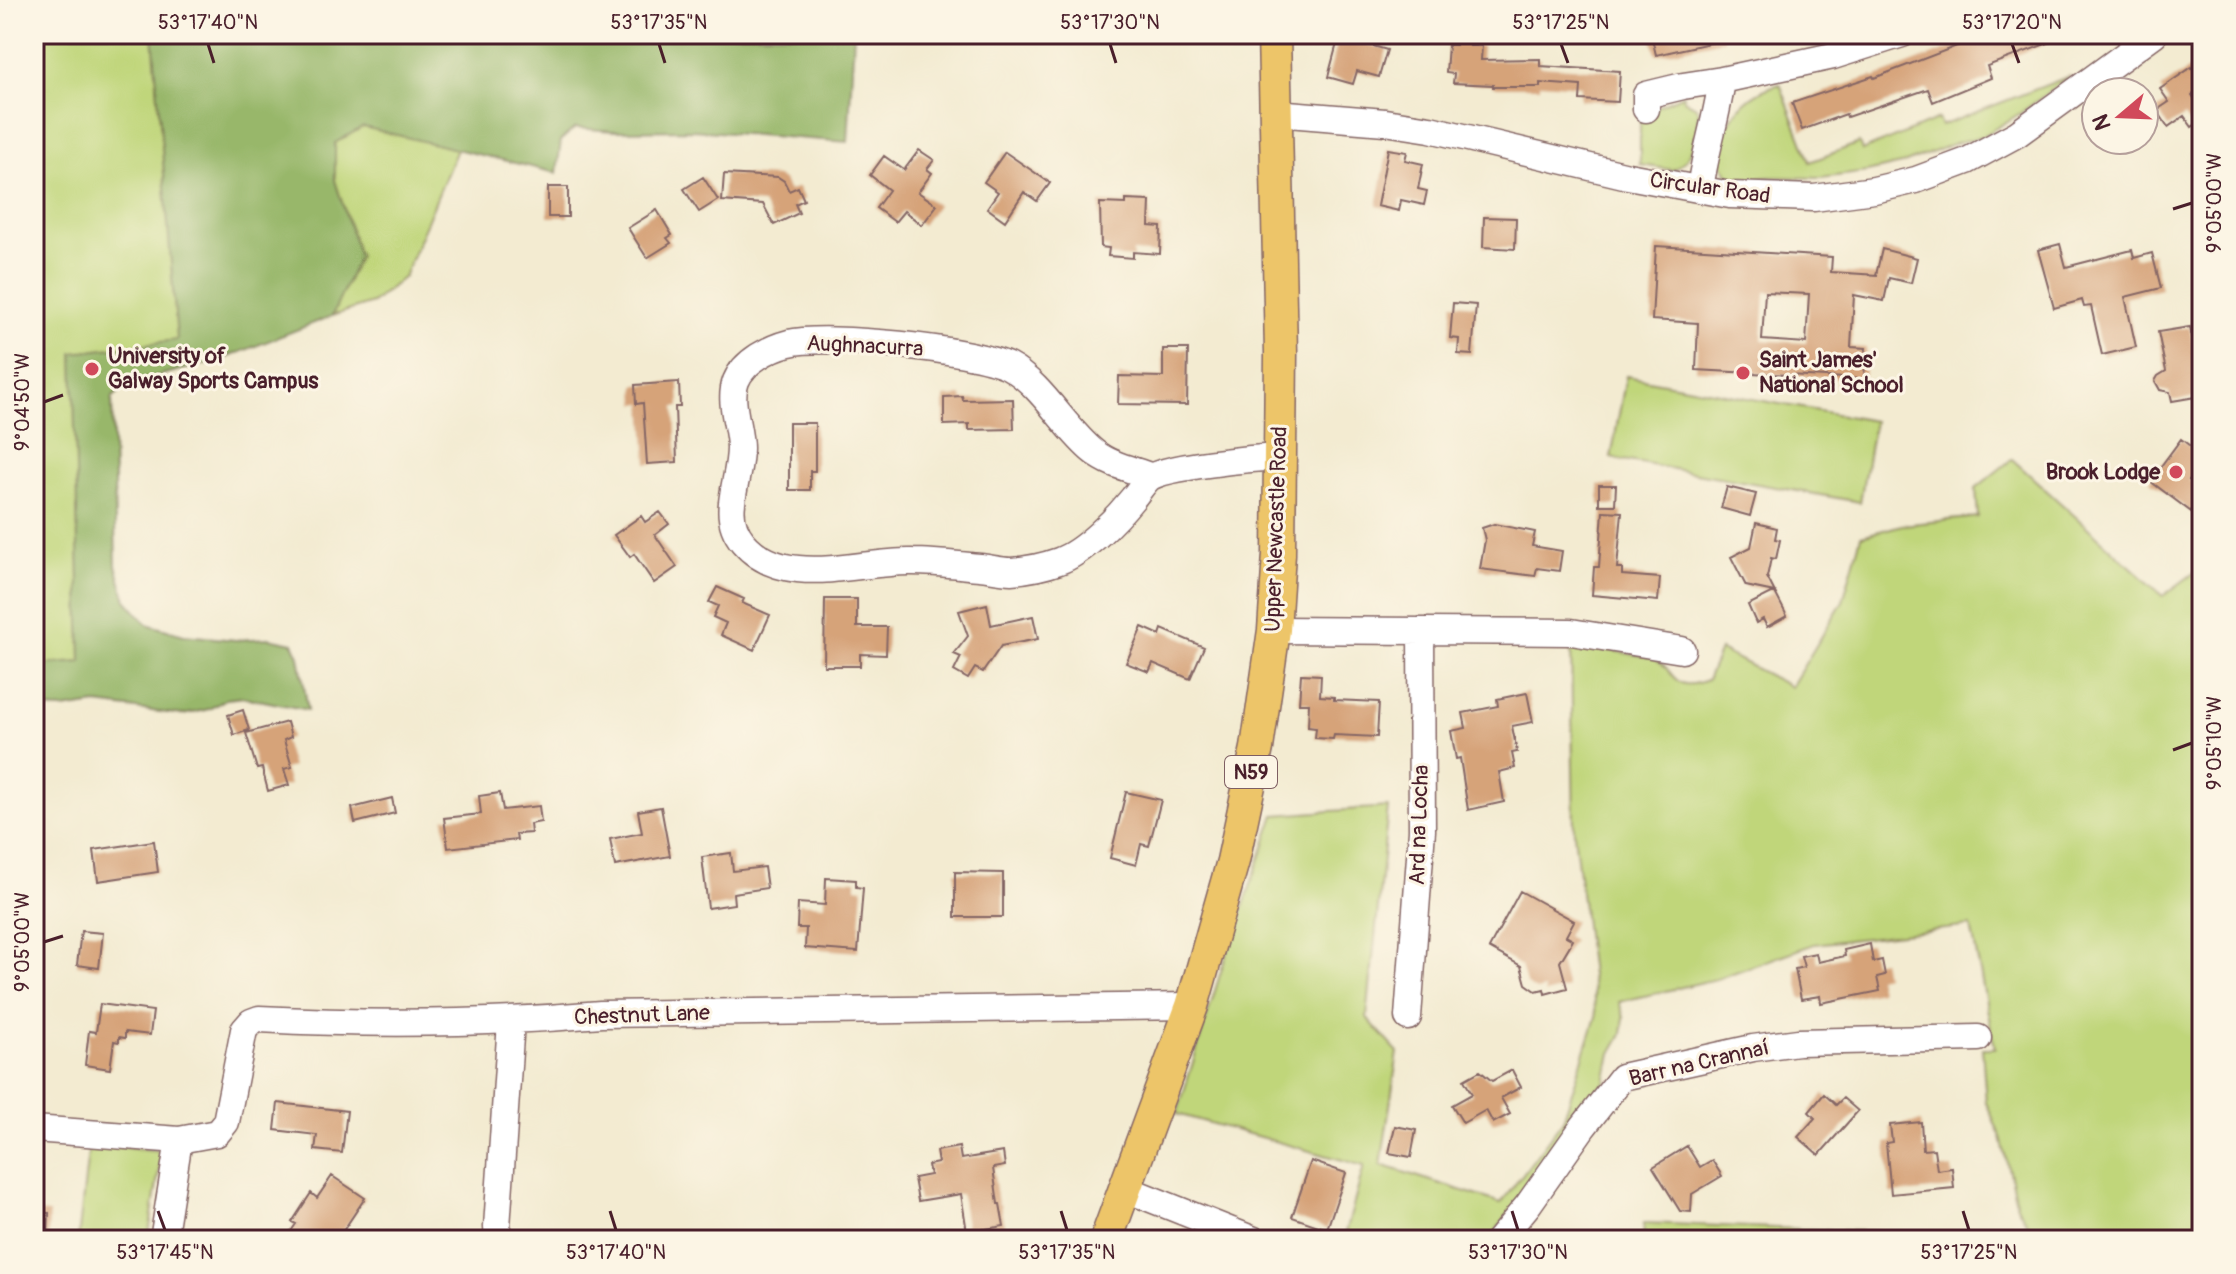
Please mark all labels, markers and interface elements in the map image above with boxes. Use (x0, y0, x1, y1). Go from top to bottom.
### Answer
text: 53°17'40"N (158, 10, 258, 35)
text: 53°17'35"N (611, 10, 707, 35)
text: 53°17'30"N (1060, 10, 1160, 35)
text: 53°17'25"N (1513, 10, 1609, 35)
text: 53°17'20"N (1962, 10, 2062, 35)
north arrow (2080, 76, 2160, 156)
text: N (2086, 110, 2118, 134)
text: 9°05'00"W (2202, 153, 2227, 253)
street label: Circular Road (1648, 166, 1772, 210)
street label: Aughnacurra (806, 329, 924, 363)
place label: University of Galway Sports Campus (108, 342, 318, 395)
place label: Saint James' National School (1759, 346, 1904, 399)
text: 9°04'50"W (10, 353, 35, 451)
marker: University of Galway Sports Campus (83, 360, 101, 378)
marker: Saint James' National School (1734, 364, 1752, 382)
street label: Upper Newcastle Road (1258, 426, 1294, 632)
place label: Brook Lodge (2046, 458, 2161, 486)
marker: Brook Lodge (2167, 463, 2185, 481)
text: 9°05'10"W (2202, 696, 2227, 790)
road number: N59 (1225, 756, 1277, 788)
street label: Ard na Locha (1403, 764, 1435, 886)
text: 9°05'00"W (10, 892, 35, 992)
street label: Chestnut Lane (574, 999, 711, 1031)
street label: Barr na Crannaí (1626, 1033, 1772, 1093)
text: 53°17'45"N (116, 1240, 214, 1265)
text: 53°17'40"N (566, 1240, 666, 1265)
text: 53°17'35"N (1019, 1240, 1115, 1265)
text: 53°17'30"N (1468, 1240, 1568, 1265)
text: 53°17'25"N (1921, 1240, 2017, 1265)

